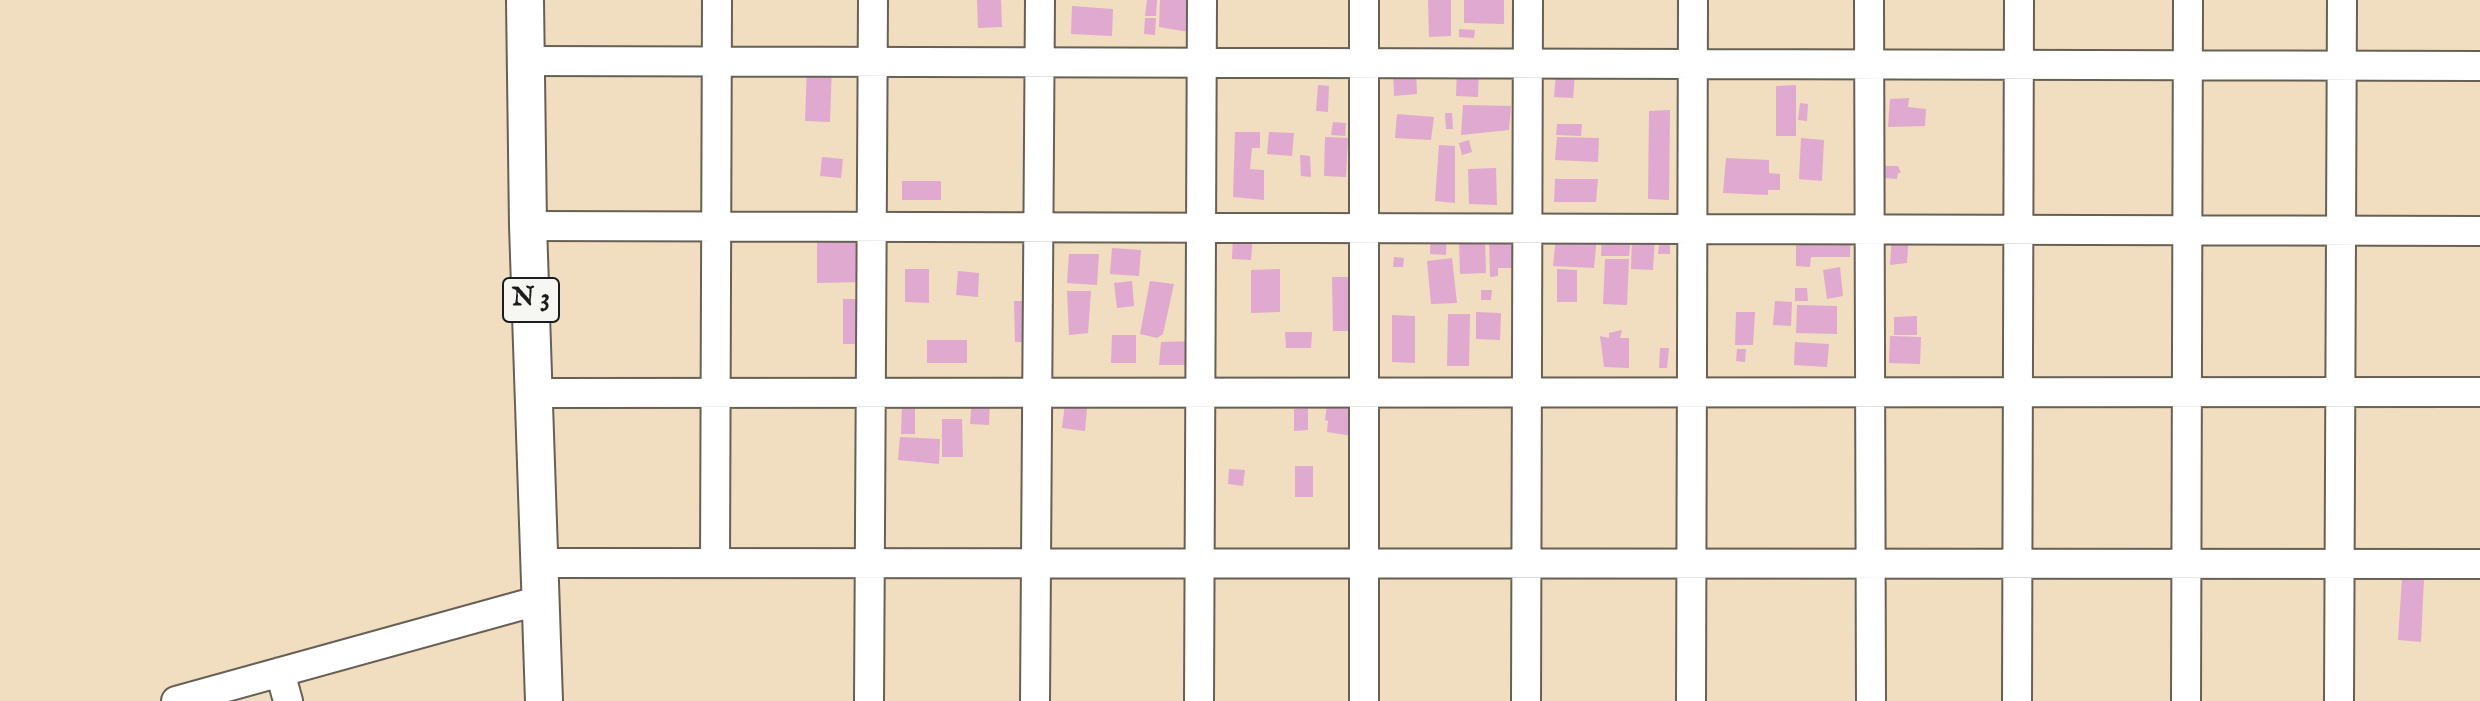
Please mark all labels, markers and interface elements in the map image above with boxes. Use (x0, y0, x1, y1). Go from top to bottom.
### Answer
road number: N 3 (503, 278, 559, 322)

